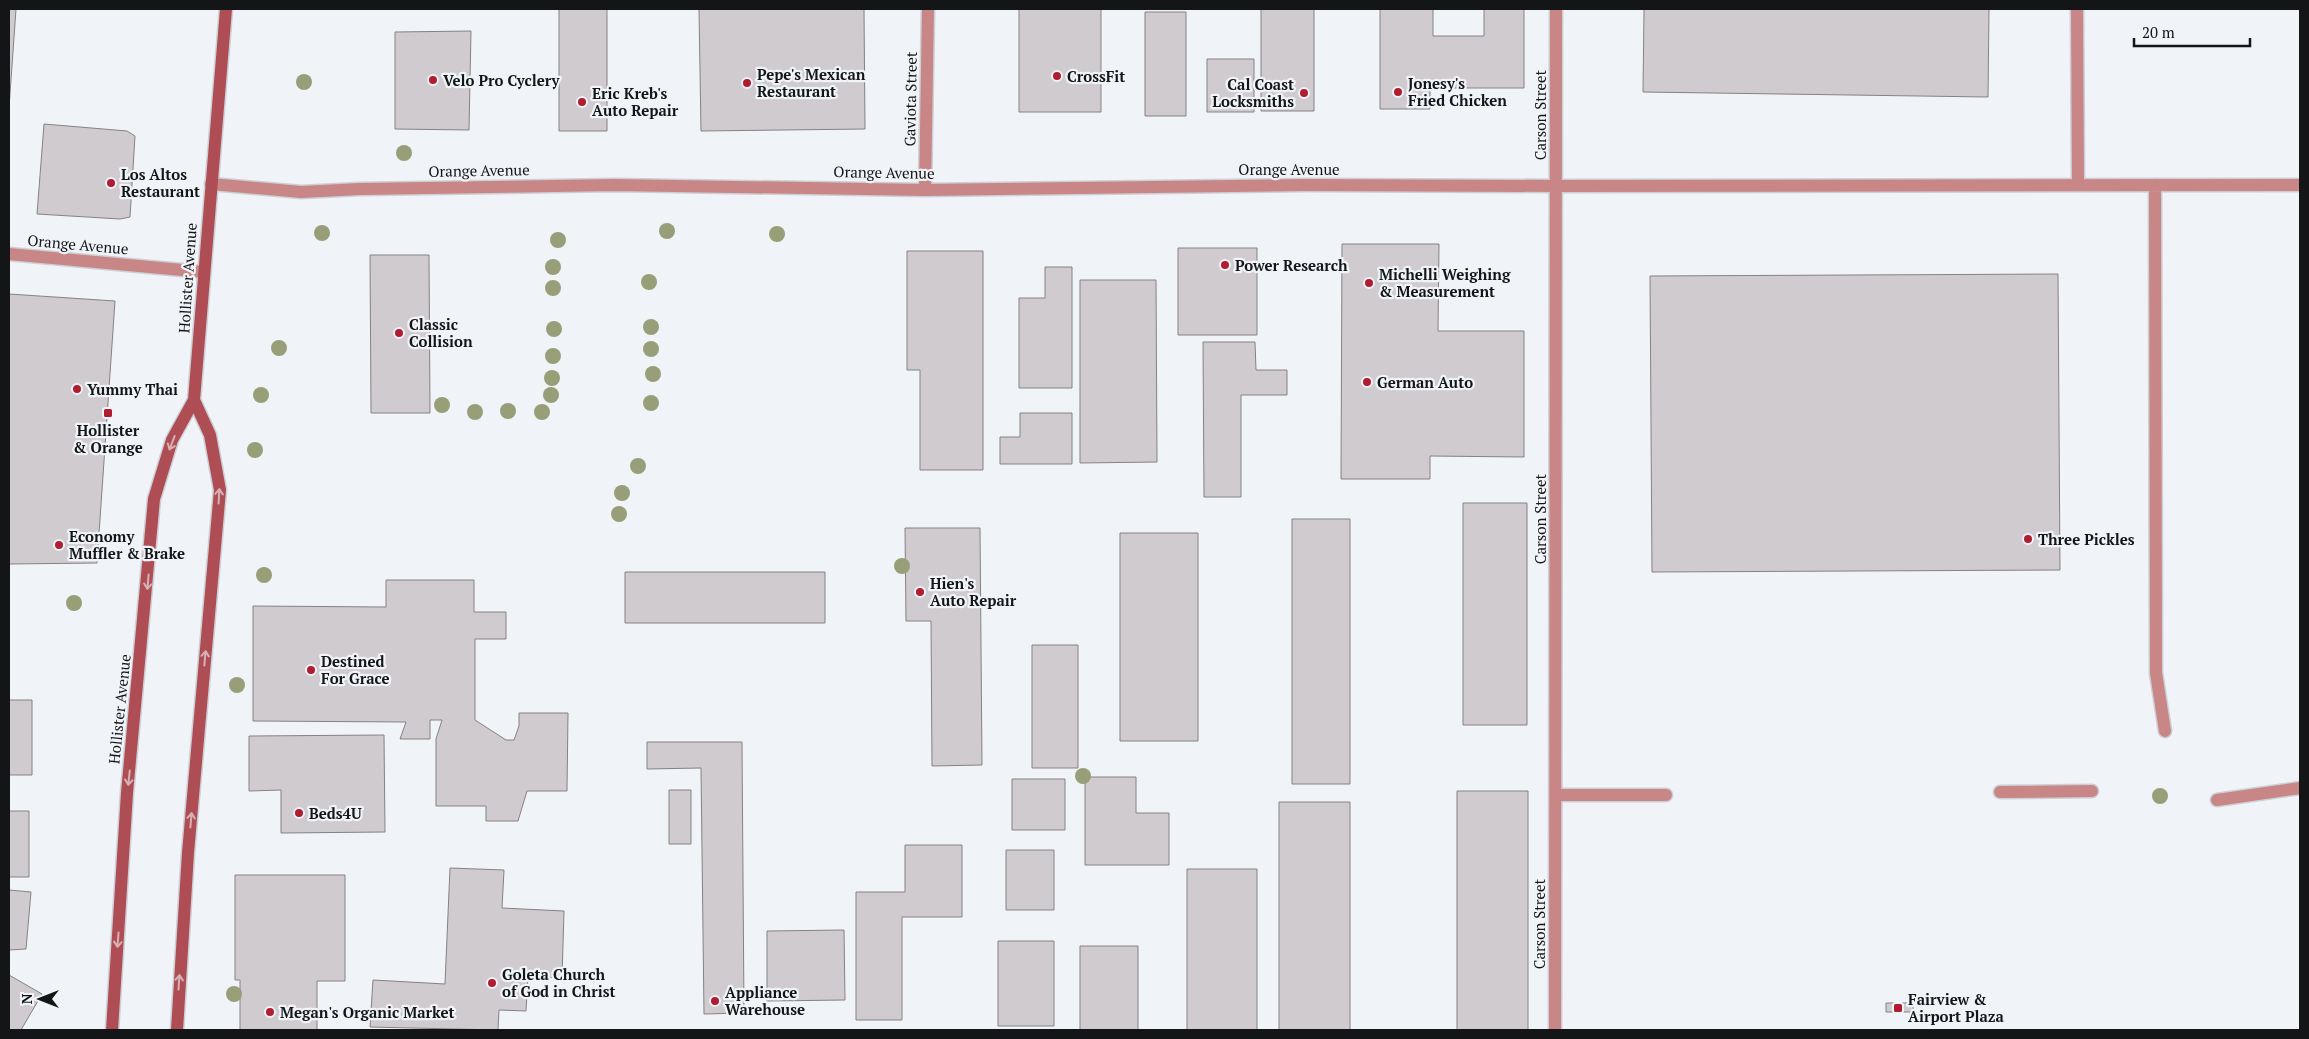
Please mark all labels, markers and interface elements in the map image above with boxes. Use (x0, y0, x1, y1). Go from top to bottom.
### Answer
scale bar (2134, 15, 2250, 47)
text: 20 m (2142, 22, 2175, 42)
street label: Gaviota Street (899, 51, 921, 147)
place label: Pepe's Mexican Restaurant (757, 64, 866, 101)
place label: CrossFit (1067, 66, 1125, 86)
street label: Carson Street (1530, 69, 1550, 160)
place label: Velo Pro Cyclery (443, 70, 560, 90)
marker: CrossFit (1051, 70, 1063, 82)
place label: Jonesy's Fried Chicken (1408, 73, 1507, 110)
marker: Velo Pro Cyclery (427, 74, 439, 86)
place label: Cal Coast Locksmiths (1212, 74, 1294, 111)
marker: Pepe's Mexican Restaurant (741, 77, 753, 89)
place label: Eric Kreb's Auto Repair (592, 83, 679, 120)
marker: Jonesy's Fried Chicken (1392, 86, 1404, 98)
marker: Cal Coast Locksmiths (1298, 87, 1310, 99)
marker: Eric Kreb's Auto Repair (576, 96, 588, 108)
street label: Orange Avenue (428, 159, 530, 181)
street label: Orange Avenue (1238, 159, 1340, 179)
street label: Orange Avenue (833, 161, 935, 183)
place label: Los Altos Restaurant (121, 164, 200, 201)
marker: Los Altos Restaurant (105, 177, 117, 189)
street label: Hollister Avenue (173, 222, 201, 334)
street label: Orange Avenue (27, 230, 129, 258)
place label: Power Research (1235, 255, 1348, 275)
marker: Power Research (1219, 259, 1231, 271)
place label: Michelli Weighing & Measurement (1379, 264, 1511, 301)
marker: Michelli Weighing & Measurement (1363, 277, 1375, 289)
place label: Classic Collision (409, 314, 473, 351)
marker: Classic Collision (393, 327, 405, 339)
place label: German Auto (1377, 372, 1473, 392)
marker: German Auto (1361, 376, 1373, 388)
place label: Yummy Thai (87, 379, 178, 399)
marker: Yummy Thai (71, 383, 83, 395)
marker: Hollister & Orange (102, 407, 114, 419)
place label: Hollister & Orange (73, 420, 143, 457)
one-way arrow (167, 435, 176, 450)
street label: Carson Street (1530, 473, 1550, 564)
one-way arrow (214, 488, 224, 504)
place label: Economy Muffler & Brake (69, 526, 185, 563)
place label: Three Pickles (2038, 529, 2135, 549)
marker: Three Pickles (2022, 533, 2034, 545)
marker: Economy Muffler & Brake (53, 539, 65, 551)
place label: Hien's Auto Repair (930, 573, 1017, 610)
one-way arrow (143, 574, 152, 590)
marker: Hien's Auto Repair (914, 586, 926, 598)
one-way arrow (201, 650, 210, 666)
place label: Destined For Grace (321, 651, 390, 688)
street label: Hollister Avenue (103, 653, 135, 765)
marker: Destined For Grace (305, 664, 317, 676)
one-way arrow (124, 770, 134, 786)
place label: Beds4U (309, 803, 362, 823)
marker: Beds4U (293, 807, 305, 819)
one-way arrow (187, 812, 196, 828)
street label: Carson Street (1529, 878, 1549, 969)
one-way arrow (113, 932, 122, 948)
place label: Goleta Church of God in Christ (502, 964, 615, 1001)
north arrow (15, 974, 65, 1024)
one-way arrow (175, 974, 184, 990)
marker: Goleta Church of God in Christ (486, 977, 498, 989)
place label: Appliance Warehouse (725, 982, 805, 1019)
place label: Fairview & Airport Plaza (1908, 989, 2005, 1026)
text: N (17, 993, 36, 1004)
marker: Appliance Warehouse (709, 995, 721, 1007)
place label: Megan's Organic Market (280, 1002, 455, 1022)
marker: Fairview & Airport Plaza (1892, 1002, 1904, 1014)
marker: Megan's Organic Market (264, 1006, 276, 1018)

